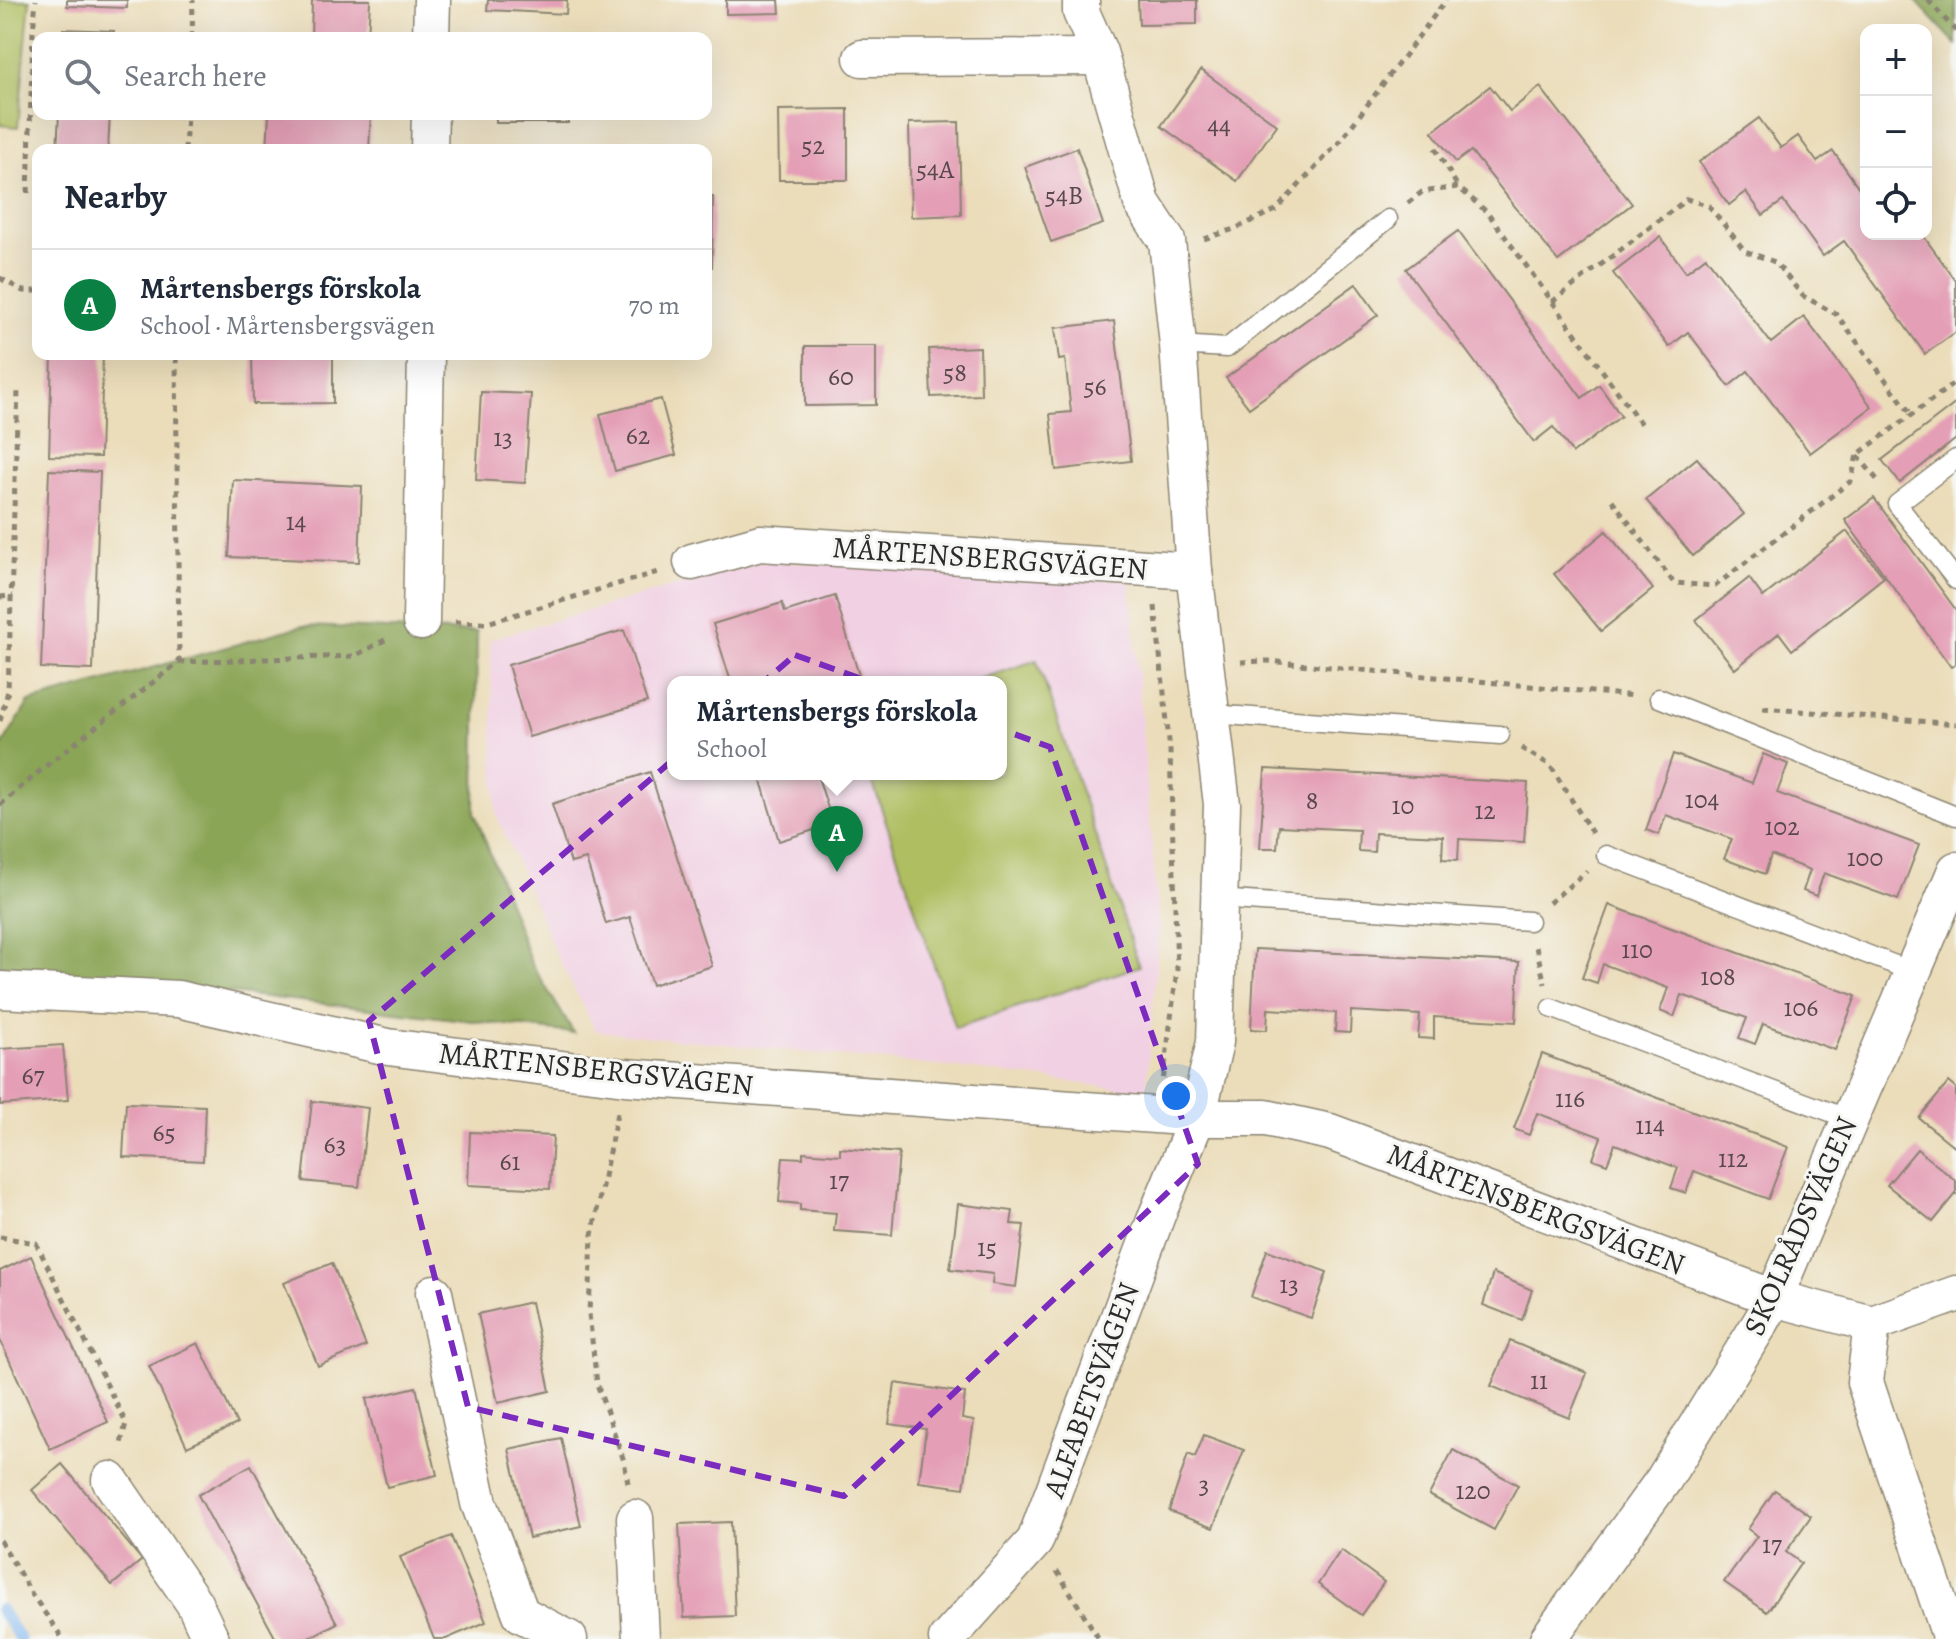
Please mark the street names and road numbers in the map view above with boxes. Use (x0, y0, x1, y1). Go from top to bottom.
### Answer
street label: MÅRTENSBERGSVÄGEN (831, 527, 1149, 589)
street label: MÅRTENSBERGSVÄGEN (437, 1033, 755, 1105)
street label: SKOLRÅDSVÄGEN (1734, 1110, 1866, 1342)
street label: MÅRTENSBERGSVÄGEN (1381, 1134, 1691, 1284)
street label: ALFABETSVÄGEN (1033, 1277, 1148, 1504)

